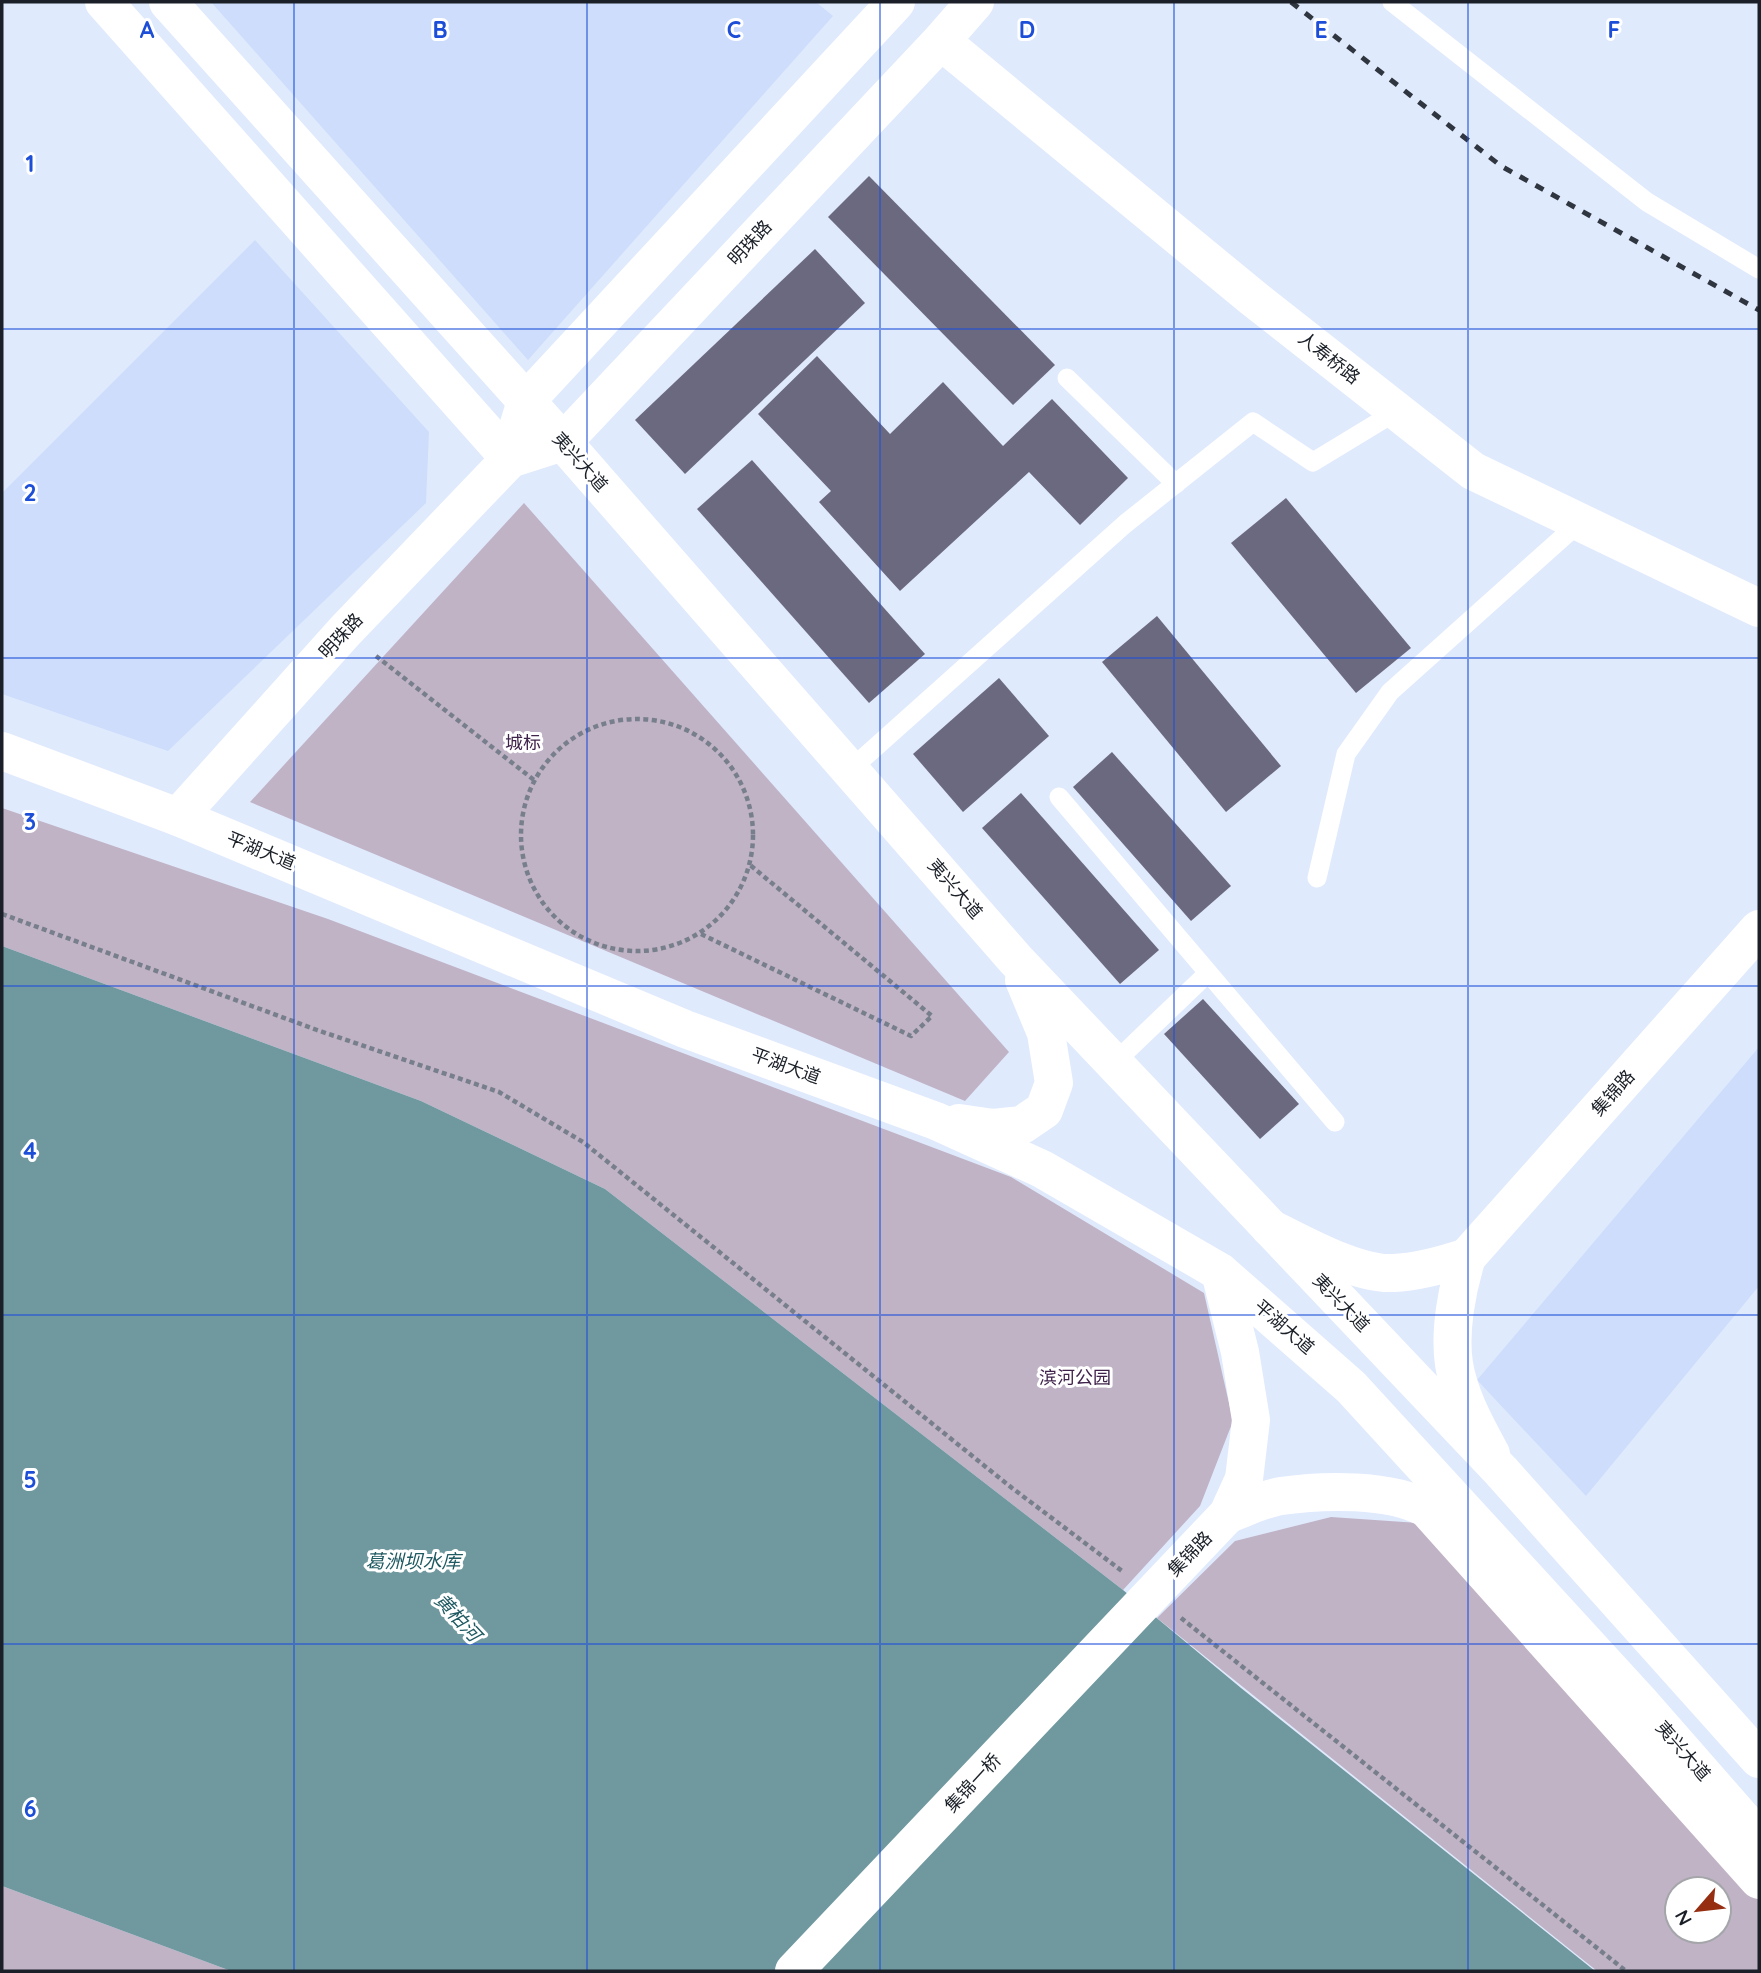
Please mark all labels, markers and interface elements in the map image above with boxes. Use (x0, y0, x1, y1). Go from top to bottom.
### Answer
text: A (140, 15, 155, 44)
text: B (432, 15, 448, 44)
text: C (727, 15, 741, 44)
text: D (1019, 15, 1035, 44)
text: E (1314, 15, 1328, 44)
text: F (1608, 15, 1620, 44)
text: 1 (26, 149, 34, 178)
street label: 明珠路 (723, 215, 776, 270)
street label: 人寿桥路 (1294, 326, 1365, 389)
street label: 夷兴大道 (548, 427, 613, 496)
text: 2 (23, 478, 37, 507)
street label: 明珠路 (314, 608, 367, 663)
park label: 城标 (505, 731, 541, 754)
text: 3 (24, 807, 36, 836)
street label: 平湖大道 (224, 826, 299, 875)
street label: 夷兴大道 (923, 854, 988, 923)
street label: 平湖大道 (748, 1042, 824, 1089)
street label: 集锦路 (1586, 1065, 1639, 1120)
text: 4 (23, 1136, 37, 1165)
street label: 夷兴大道 (1308, 1269, 1375, 1337)
street label: 平湖大道 (1250, 1294, 1319, 1359)
park label: 滨河公园 (1039, 1366, 1111, 1389)
text: 5 (23, 1465, 37, 1494)
street label: 集锦路 (1163, 1526, 1217, 1581)
water label: 葛洲坝水库 (365, 1549, 463, 1573)
water label: 黄柏河 (430, 1588, 489, 1649)
street label: 夷兴大道 (1651, 1716, 1716, 1785)
street label: 集锦一桥 (940, 1748, 1006, 1817)
text: 6 (24, 1794, 36, 1823)
north arrow (1663, 1875, 1733, 1945)
text: N (1669, 1906, 1697, 1930)

